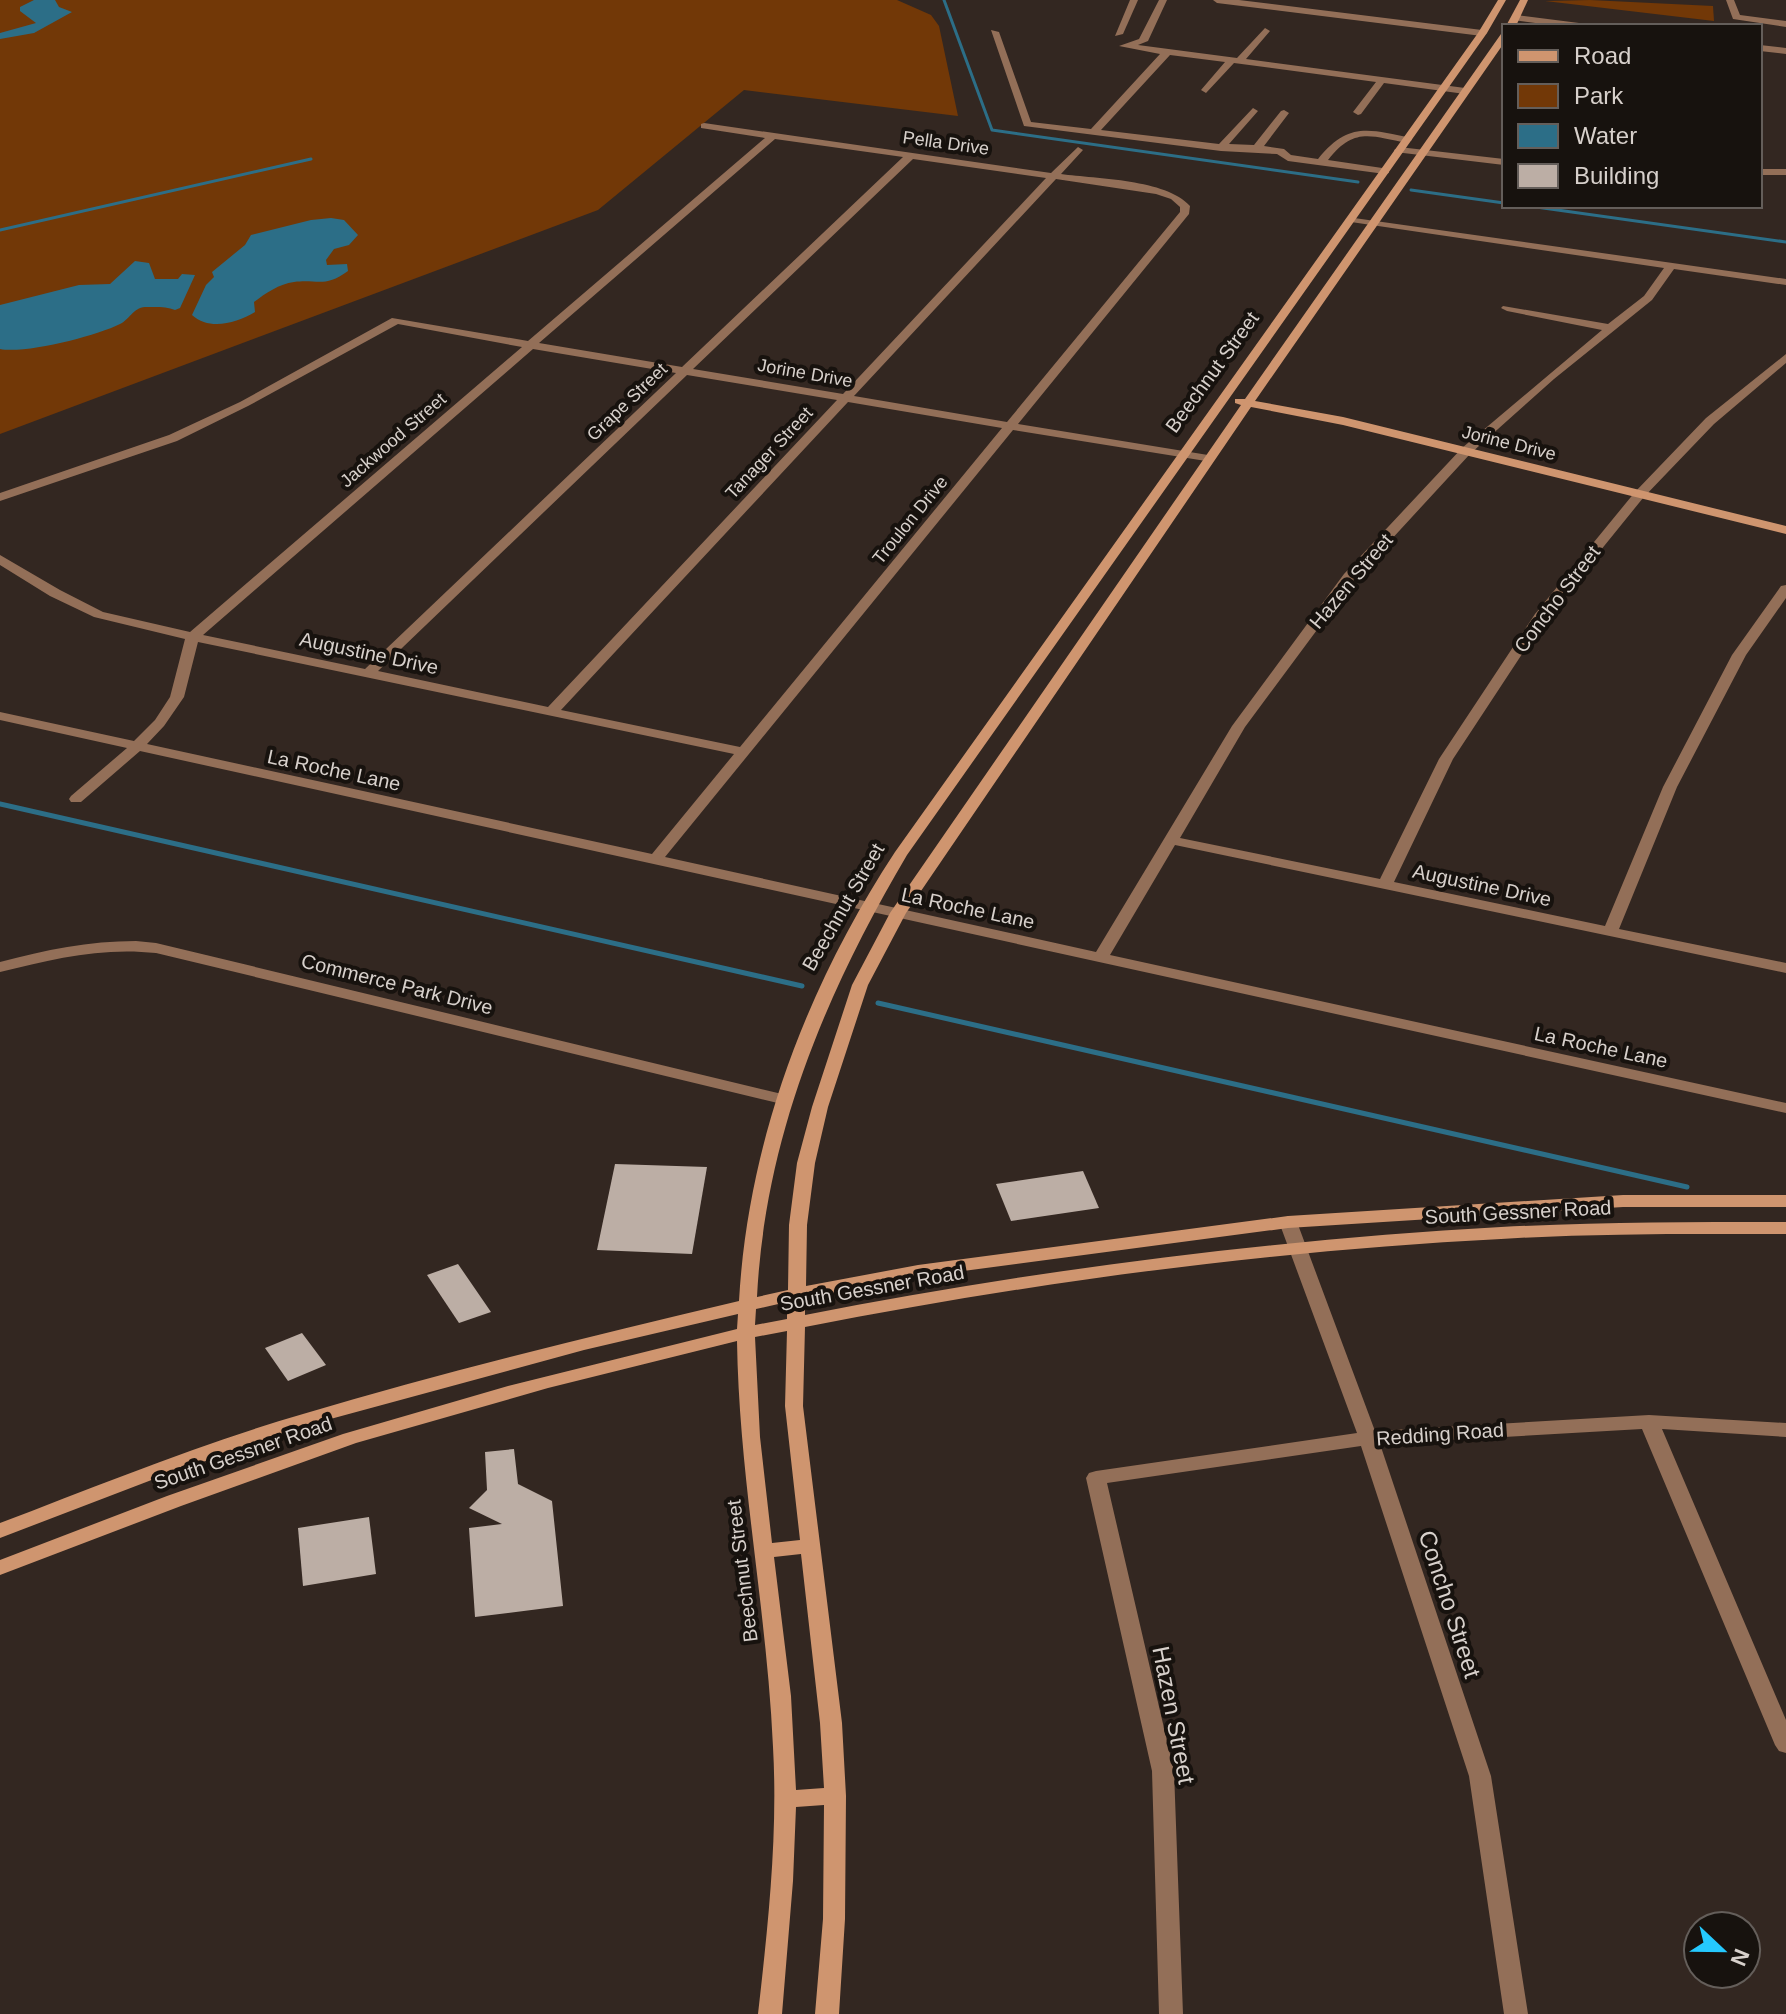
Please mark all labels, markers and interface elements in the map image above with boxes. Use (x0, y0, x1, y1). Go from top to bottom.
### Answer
legend (1502, 24, 1762, 208)
text: Road (1574, 42, 1631, 69)
text: Park (1574, 82, 1624, 109)
text: Water (1574, 122, 1637, 149)
street label: Pella Drive (902, 127, 990, 159)
text: Building (1574, 162, 1659, 189)
street label: Beechnut Street (1161, 307, 1263, 436)
street label: Jorine Drive (756, 355, 854, 391)
street label: Grape Street (583, 359, 671, 445)
street label: Jackwood Street (336, 389, 450, 491)
street label: Tanager Street (721, 403, 817, 503)
street label: Jorine Drive (1460, 422, 1558, 464)
street label: Troulon Drive (868, 472, 952, 568)
street label: Hazen Street (1305, 529, 1397, 633)
street label: Concho Street (1510, 541, 1605, 657)
street label: Augustine Drive (298, 628, 440, 678)
street label: La Roche Lane (265, 745, 403, 795)
street label: Beechnut Street (798, 839, 889, 975)
street label: Augustine Drive (1411, 860, 1553, 910)
street label: La Roche Lane (899, 883, 1037, 933)
street label: Commerce Park Drive (299, 950, 495, 1018)
street label: La Roche Lane (1532, 1022, 1670, 1072)
street label: South Gessner Road (1424, 1196, 1612, 1228)
street label: South Gessner Road (778, 1261, 966, 1315)
street label: South Gessner Road (151, 1412, 335, 1494)
street label: Redding Road (1375, 1419, 1505, 1449)
street label: Beechnut Street (722, 1498, 762, 1644)
street label: Concho Street (1413, 1527, 1487, 1681)
street label: Hazen Street (1147, 1644, 1201, 1787)
north arrow (1682, 1910, 1762, 1990)
text: N (1726, 1945, 1755, 1969)

